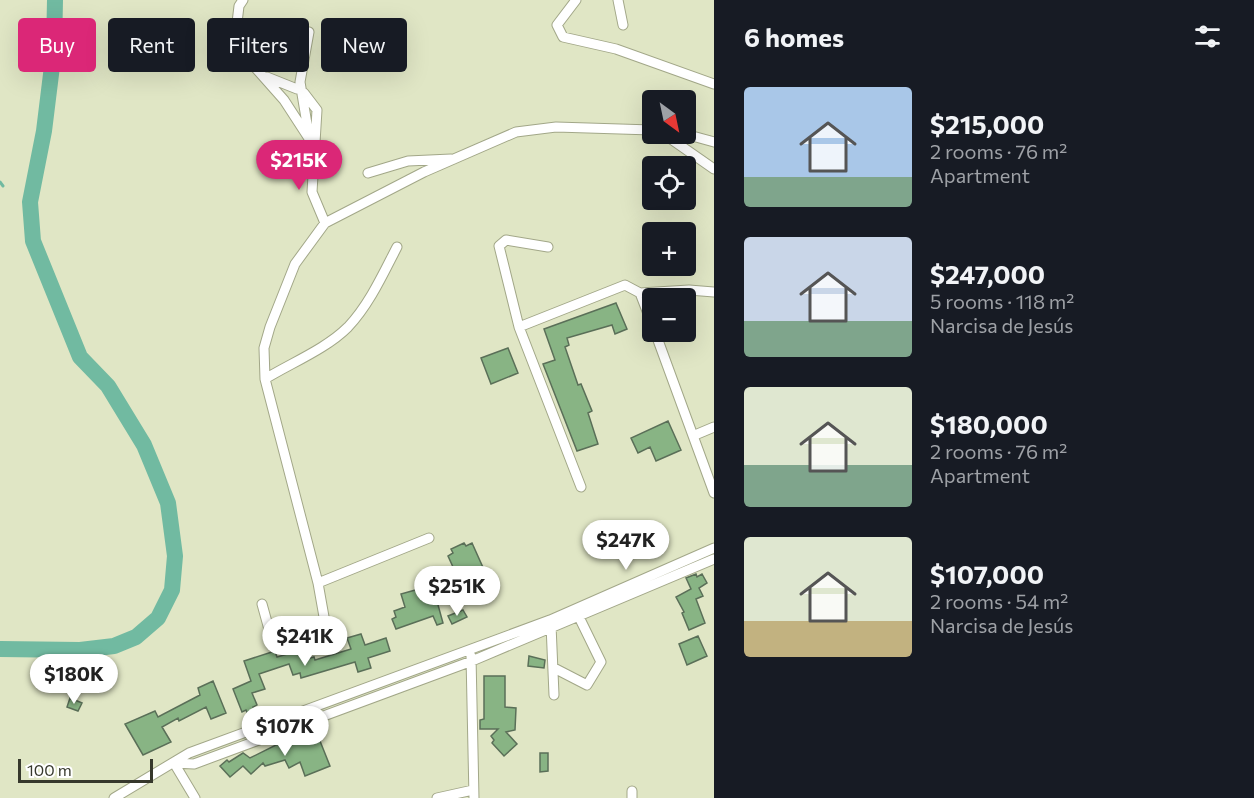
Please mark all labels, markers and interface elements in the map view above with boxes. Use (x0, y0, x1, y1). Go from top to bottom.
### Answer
chip: Buy (18, 18, 96, 72)
chip: Rent (108, 18, 195, 72)
chip: Filters (207, 18, 309, 72)
chip: New (321, 18, 407, 72)
icon: filters (1191, 20, 1224, 53)
text: 6 homes (744, 21, 844, 52)
north arrow (642, 90, 696, 144)
map controls (642, 90, 696, 342)
text: $215,000 (930, 108, 1044, 139)
icon: home (792, 111, 864, 183)
text: 2 rooms · 76 m² (930, 139, 1067, 163)
pin: $215K (257, 140, 341, 191)
text: $215K (270, 147, 328, 171)
button: locate (642, 156, 696, 210)
text: Apartment (930, 163, 1030, 187)
button: + (642, 222, 696, 276)
text: $247,000 (930, 258, 1045, 289)
icon: home (792, 261, 864, 333)
button: − (642, 288, 696, 342)
text: 5 rooms · 118 m² (930, 289, 1074, 313)
text: Narcisa de Jesús (930, 313, 1073, 337)
text: $180,000 (930, 408, 1048, 439)
icon: home (792, 411, 864, 483)
text: 2 rooms · 76 m² (930, 439, 1067, 463)
text: Apartment (930, 463, 1030, 487)
pin: $247K (584, 520, 668, 571)
text: $247K (596, 527, 656, 551)
text: $107,000 (930, 558, 1044, 589)
icon: home (792, 561, 864, 633)
pin: $251K (415, 566, 499, 617)
text: $251K (428, 573, 486, 597)
text: 2 rooms · 54 m² (930, 589, 1068, 613)
text: Narcisa de Jesús (930, 613, 1073, 637)
pin: $241K (263, 616, 347, 667)
text: $241K (276, 623, 334, 647)
pin: $180K (32, 654, 116, 705)
text: $180K (44, 661, 104, 685)
pin: $107K (243, 706, 327, 757)
text: $107K (256, 713, 314, 737)
scale bar (18, 756, 153, 784)
text: 100 m (27, 760, 72, 779)

